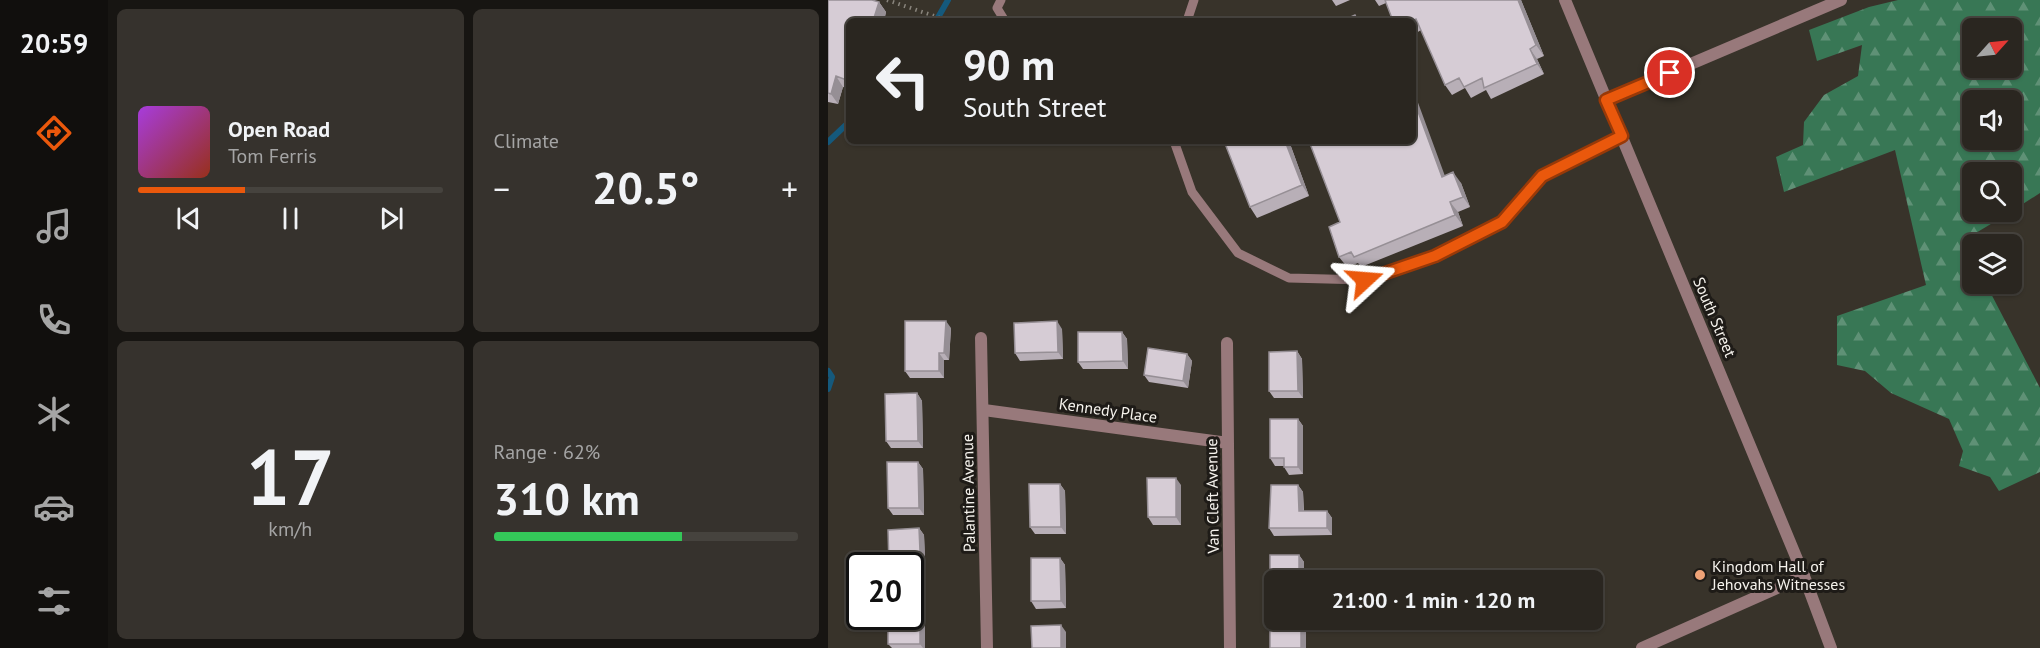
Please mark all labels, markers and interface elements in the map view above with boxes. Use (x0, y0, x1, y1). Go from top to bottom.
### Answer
north arrow (1962, 18, 2022, 78)
map controls (1962, 18, 2022, 294)
text: 20:59 (20, 26, 88, 60)
text: 90 m (963, 37, 1055, 92)
icon: left (864, 42, 942, 120)
pin (1644, 47, 1695, 98)
icon: arrive (1653, 56, 1686, 89)
text: South Street (963, 90, 1106, 124)
button: sound (1962, 90, 2022, 150)
icon: directions (33, 112, 75, 154)
text: Open Road (228, 115, 330, 143)
text: Climate (494, 128, 559, 154)
text: Tom Ferris (228, 143, 317, 169)
text: 20.5° (592, 158, 699, 216)
button: search (1962, 162, 2022, 222)
text: − (494, 167, 510, 210)
text: + (781, 167, 798, 210)
icon: previous (172, 202, 205, 235)
icon: pause (274, 202, 307, 235)
icon: next (375, 202, 408, 235)
icon: music (33, 205, 75, 247)
button: layers (1962, 234, 2022, 294)
position arrow (1333, 248, 1397, 312)
street label: South Street (1689, 274, 1741, 361)
icon: phone (33, 299, 75, 341)
icon: climate (33, 393, 75, 435)
street label: Kennedy Place (1058, 393, 1158, 427)
text: 17 (246, 426, 334, 527)
street label: Palantine Avenue (957, 434, 979, 552)
street label: Van Cleft Avenue (1201, 438, 1223, 555)
text: Range · 62% (494, 439, 600, 465)
text: 310 km (494, 469, 640, 527)
icon: car (33, 486, 75, 528)
text: km/h (268, 516, 312, 542)
speed limit sign: 20 (846, 552, 924, 630)
place label: Kingdom Hall of Jehovahs Witnesses (1711, 556, 1845, 594)
marker: Kingdom Hall of Jehovahs Witnesses (1693, 568, 1707, 582)
icon: filters (33, 580, 75, 622)
text: 21:00 · 1 min · 120 m (1332, 586, 1535, 614)

